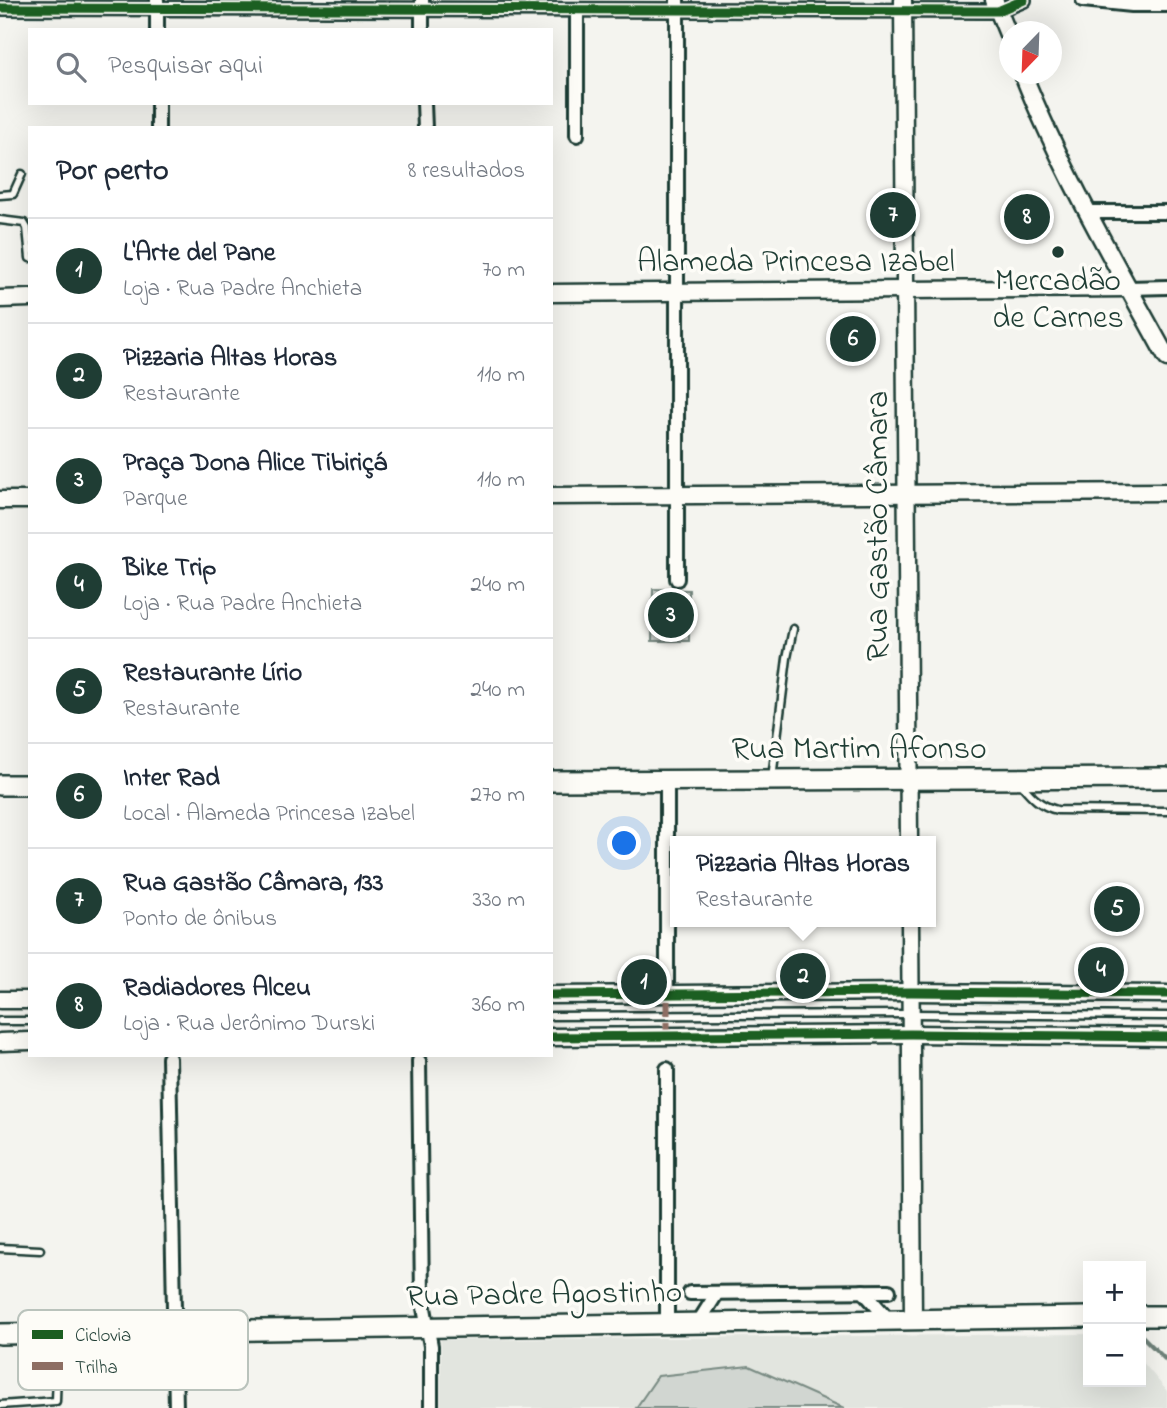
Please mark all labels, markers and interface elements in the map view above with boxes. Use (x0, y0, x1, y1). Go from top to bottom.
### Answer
north arrow (999, 21, 1062, 84)
search box (28, 28, 553, 105)
icon: search (52, 48, 90, 86)
text: Pesquisar aqui (108, 48, 263, 86)
text: Por perto (56, 150, 169, 194)
text: 8 resultados (408, 155, 525, 188)
pin: 7 (870, 189, 916, 241)
pin: 8 (1004, 191, 1050, 243)
text: L'Arte del Pane (123, 235, 275, 273)
street label: Alameda Princesa Izabel (637, 240, 955, 287)
marker: Mercadão de Carnes (1050, 244, 1066, 260)
text: 1 (75, 254, 83, 287)
text: 70 m (482, 254, 525, 287)
place label: Mercadão de Carnes (992, 259, 1124, 343)
text: Loja · Rua Padre Anchieta (123, 273, 362, 306)
pin: 6 (830, 313, 876, 365)
text: Pizzaria Altas Horas (123, 340, 337, 378)
text: 2 (73, 359, 85, 392)
text: 110 m (477, 359, 525, 392)
text: Restaurante (123, 378, 240, 411)
street label: Rua Gastão Câmara (856, 391, 903, 661)
text: Praça Dona Alice Tibiriçá (123, 445, 387, 483)
text: 3 (74, 464, 84, 497)
text: 110 m (477, 464, 525, 497)
text: Parque (123, 483, 187, 516)
text: Bike Trip (123, 550, 217, 588)
text: 4 (74, 569, 84, 602)
text: 240 m (471, 569, 525, 602)
text: Loja · Rua Padre Anchieta (123, 588, 362, 621)
pin: 3 (648, 589, 694, 641)
text: Restaurante Lírio (123, 655, 302, 693)
text: 5 (72, 674, 86, 707)
text: 240 m (471, 674, 525, 707)
text: Restaurante (123, 693, 240, 726)
street label: Rua Martim Afonso (731, 727, 987, 774)
text: Inter Rad (123, 760, 220, 798)
text: 6 (74, 779, 84, 812)
text: 270 m (471, 779, 525, 812)
text: Local · Alameda Princesa Izabel (123, 798, 415, 831)
your location (607, 826, 641, 860)
popup (670, 836, 936, 927)
text: Pizzaria Altas Horas (696, 846, 910, 884)
text: Rua Gastão Câmara, 133 (123, 865, 384, 903)
pin: 5 (1094, 883, 1140, 935)
text: 7 (74, 884, 84, 917)
text: 330 m (472, 884, 525, 917)
text: Restaurante (696, 884, 813, 917)
text: Ponto de ônibus (123, 903, 277, 936)
pin: 4 (1078, 944, 1124, 996)
pin: 2 (780, 950, 826, 1002)
pin: 1 (621, 956, 667, 1008)
text: Radiadores Alceu (123, 970, 311, 1008)
text: 8 (75, 989, 83, 1022)
text: 360 m (472, 989, 525, 1022)
text: Loja · Rua Jerônimo Durski (123, 1008, 375, 1041)
map controls (1083, 1261, 1146, 1387)
button: + (1083, 1261, 1146, 1324)
street label: Rua Padre Agostinho (405, 1270, 683, 1322)
legend (18, 1310, 248, 1390)
text: Ciclovia (75, 1323, 131, 1350)
button: − (1083, 1324, 1146, 1387)
text: Trilha (75, 1355, 118, 1382)

